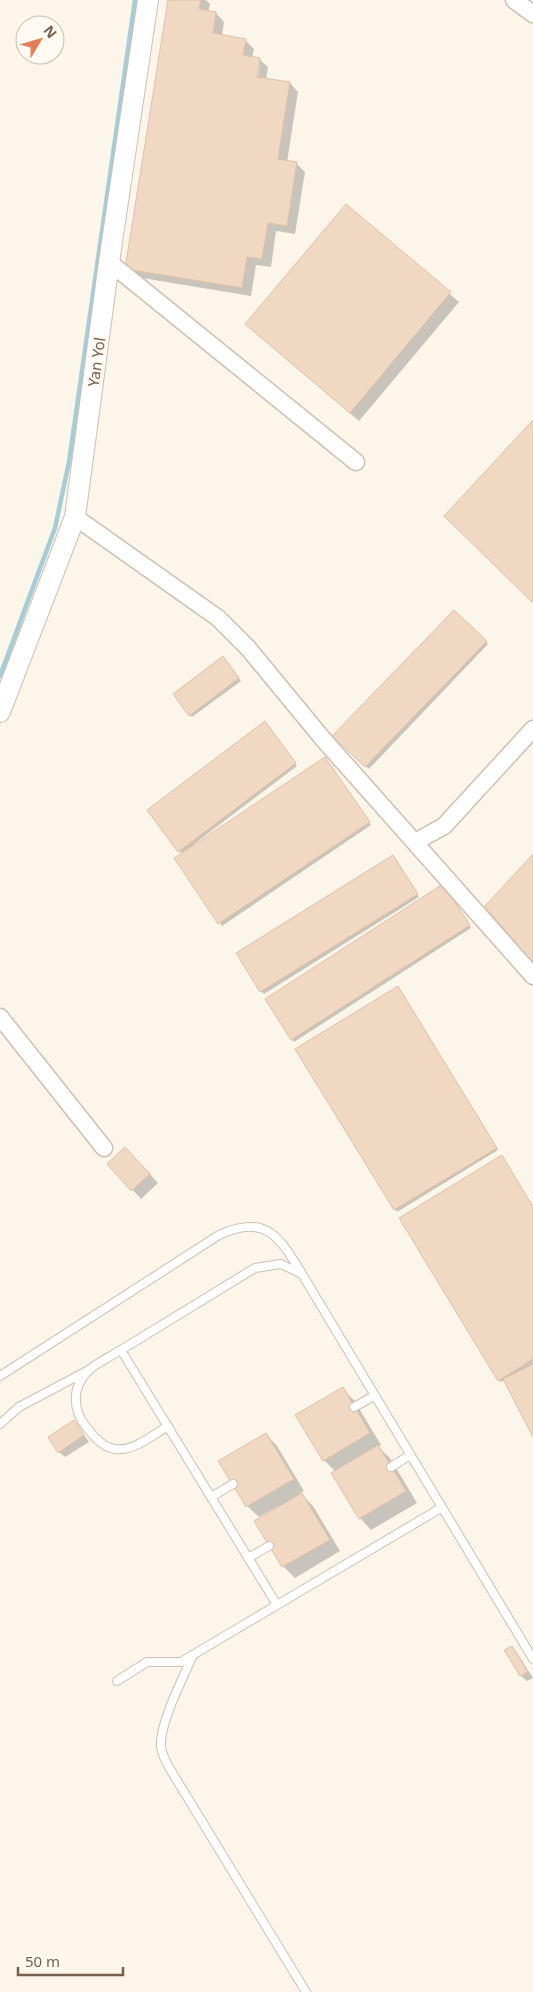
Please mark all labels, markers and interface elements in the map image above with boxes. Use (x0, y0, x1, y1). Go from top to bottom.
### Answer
north arrow (15, 15, 65, 65)
text: N (40, 21, 62, 42)
street label: Yan Yol (83, 336, 109, 388)
scale bar (18, 1944, 122, 1976)
text: 50 m (25, 1951, 60, 1971)

